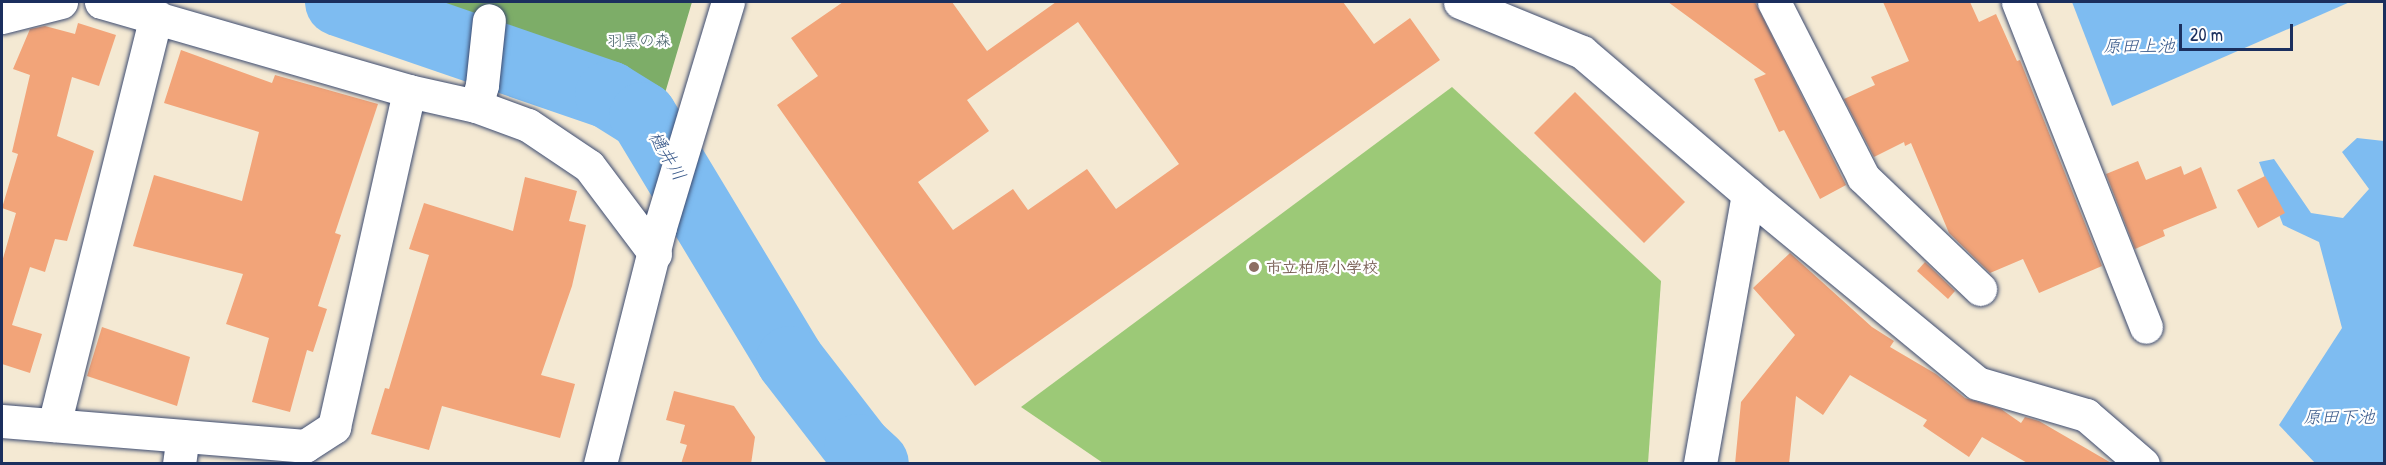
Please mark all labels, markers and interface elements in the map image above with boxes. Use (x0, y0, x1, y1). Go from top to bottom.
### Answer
scale bar (2182, 12, 2296, 50)
text: 20 m (2190, 22, 2223, 47)
park label: 羽黒の森 (607, 30, 671, 50)
water label: 原田上池 (2103, 35, 2175, 57)
water label: 樋井川 (644, 127, 690, 185)
place label: 市立柏原小学校 (1266, 257, 1378, 277)
marker: 市立柏原小学校 (1247, 260, 1261, 274)
water label: 原田下池 (2303, 406, 2375, 428)

